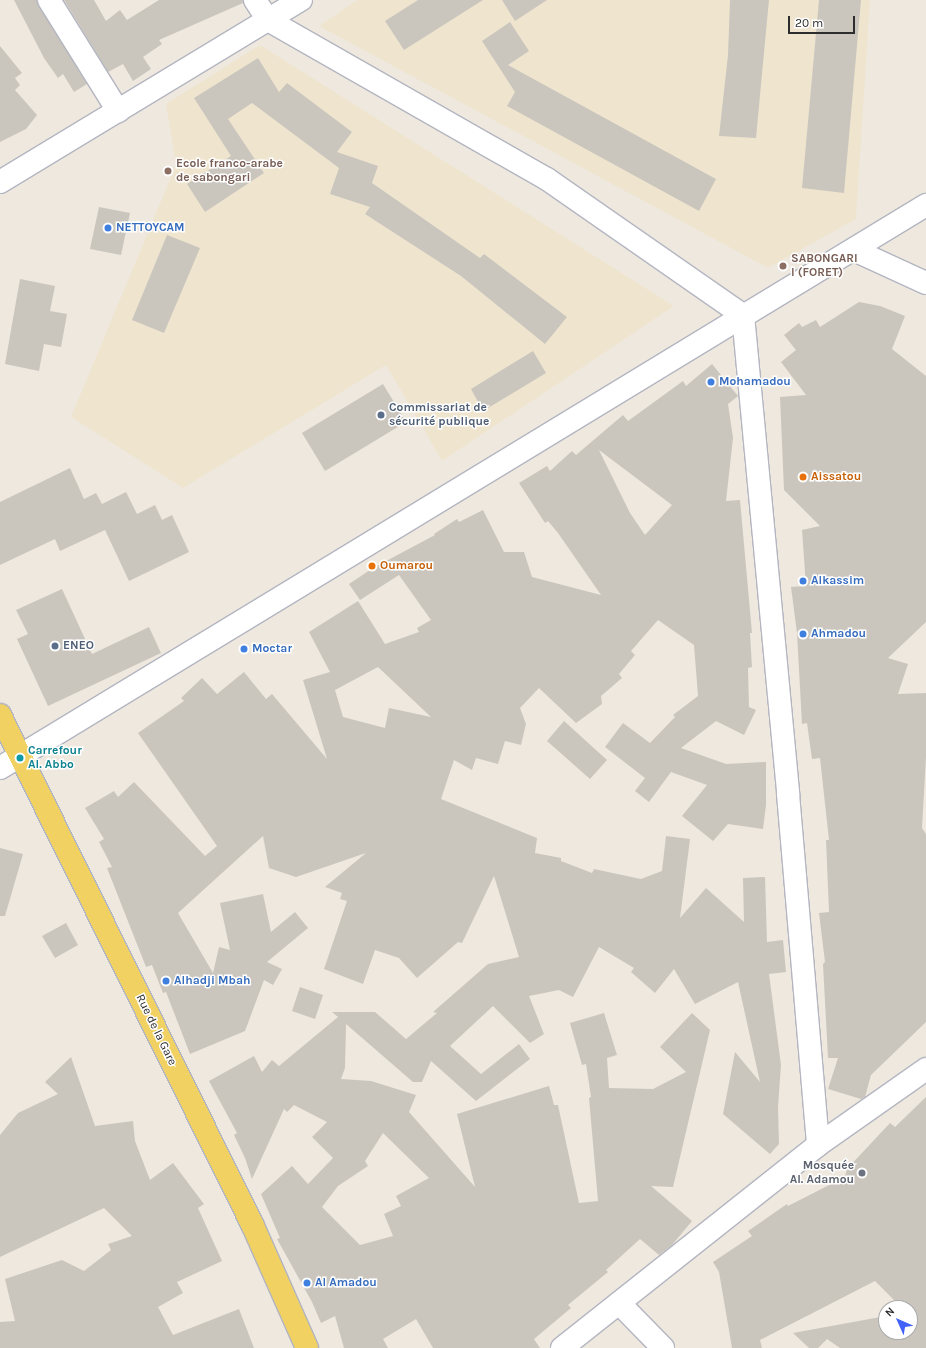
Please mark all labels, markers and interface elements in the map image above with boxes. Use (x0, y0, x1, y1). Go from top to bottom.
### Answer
scale bar (790, 8, 857, 34)
text: 20 m (795, 16, 823, 30)
place label: Ecole franco-arabe de sabongari (176, 157, 283, 185)
marker: Ecole franco-arabe de sabongari (163, 166, 173, 176)
place label: NETTOYCAM (116, 221, 185, 235)
marker: NETTOYCAM (103, 223, 113, 233)
place label: SABONGARI I (FORET) (791, 252, 858, 280)
marker: SABONGARI I (FORET) (778, 261, 788, 271)
place label: Mohamadou (719, 375, 791, 389)
marker: Mohamadou (706, 377, 716, 387)
place label: Commissariat de sécurité publique (389, 401, 489, 429)
marker: Commissariat de sécurité publique (376, 410, 386, 420)
place label: Aissatou (811, 470, 861, 484)
marker: Aissatou (798, 472, 808, 482)
place label: Oumarou (380, 559, 433, 573)
marker: Oumarou (367, 561, 377, 571)
place label: Alkassim (811, 574, 864, 588)
marker: Alkassim (798, 576, 808, 586)
place label: Ahmadou (811, 627, 866, 641)
marker: Ahmadou (798, 629, 808, 639)
place label: ENEO (63, 639, 94, 653)
marker: ENEO (50, 641, 60, 651)
place label: Moctar (252, 642, 292, 656)
marker: Moctar (239, 644, 249, 654)
place label: Carrefour Al. Abbo (28, 744, 82, 772)
marker: Carrefour Al. Abbo (15, 753, 25, 763)
place label: Alhadji Mbah (174, 974, 250, 988)
marker: Alhadji Mbah (161, 976, 171, 986)
street label: Rue de la Gare (133, 992, 179, 1068)
place label: Mosquée Al. Adamou (790, 1159, 854, 1187)
marker: Mosquée Al. Adamou (857, 1168, 867, 1178)
place label: Al Amadou (315, 1276, 377, 1290)
marker: Al Amadou (302, 1278, 312, 1288)
north arrow (878, 1300, 918, 1340)
text: N (882, 1304, 897, 1319)

